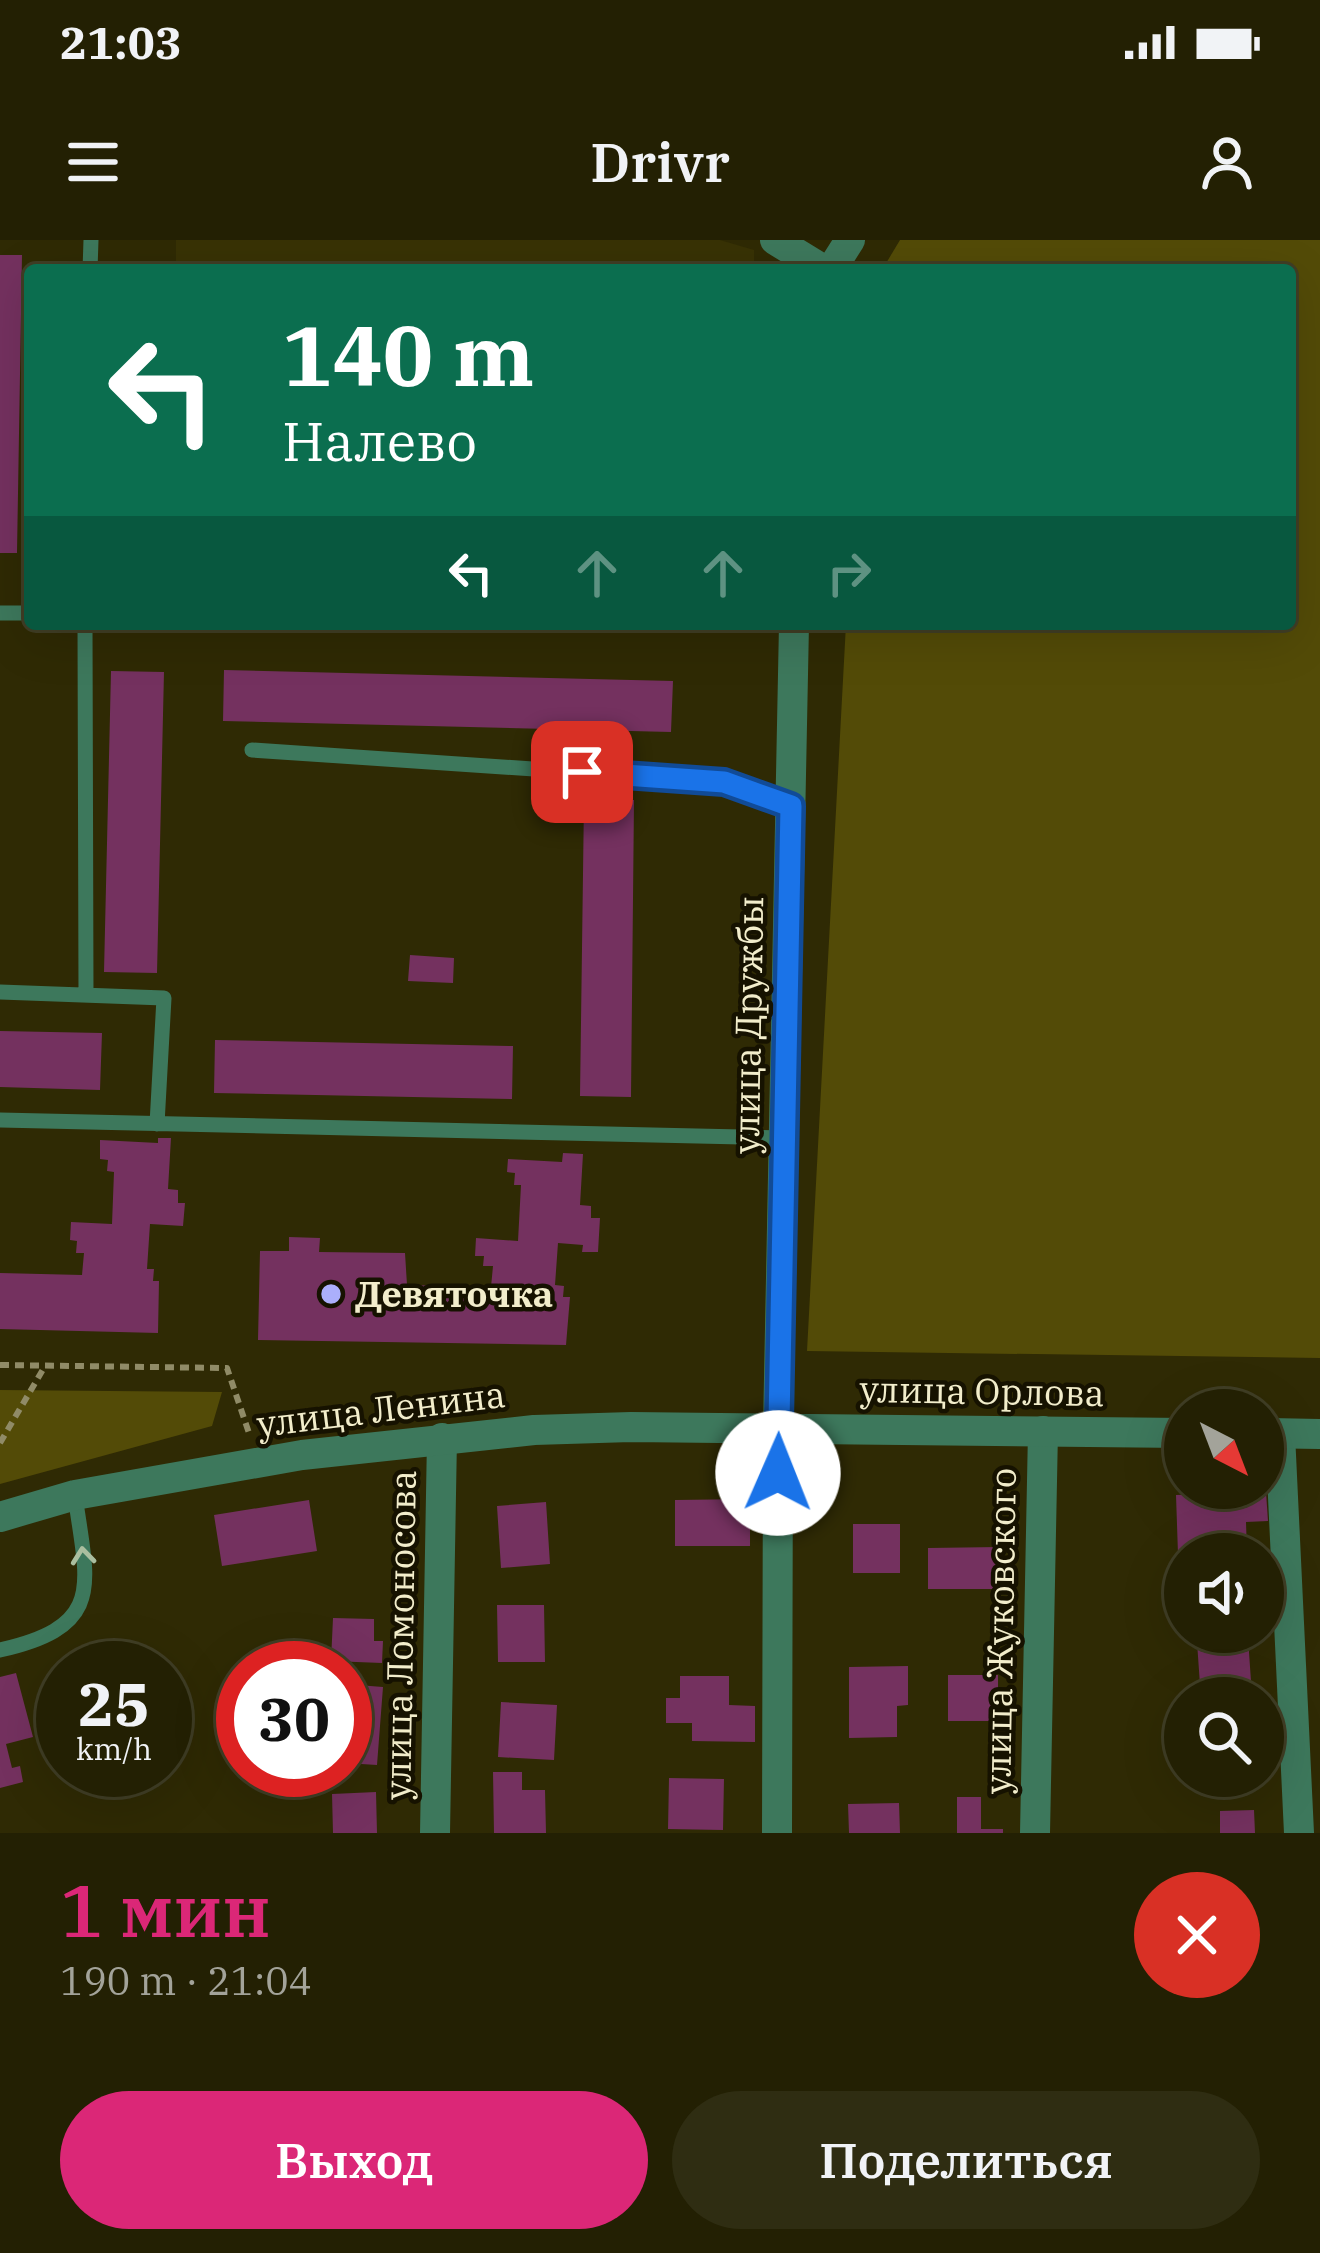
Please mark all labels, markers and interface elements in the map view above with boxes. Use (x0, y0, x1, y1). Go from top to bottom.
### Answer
text: 21:03 (60, 13, 182, 71)
text: Drivr (590, 127, 730, 197)
icon: menu (60, 129, 126, 195)
icon: person (1194, 129, 1260, 195)
text: 140 m (282, 300, 534, 409)
icon: left (84, 312, 240, 468)
text: Налево (282, 406, 477, 476)
icon: left (438, 540, 504, 606)
icon: ahead (564, 540, 630, 606)
icon: ahead (690, 540, 756, 606)
icon: right (816, 540, 882, 606)
pin (531, 721, 633, 823)
icon: arrive (549, 739, 615, 805)
street label: улица Дружбы (722, 896, 773, 1154)
place label: Девяточка (355, 1270, 553, 1317)
marker: Девяточка (318, 1281, 344, 1307)
street label: улица Орлова (859, 1365, 1105, 1416)
street label: улица Ленина (254, 1370, 508, 1447)
north arrow (1164, 1389, 1284, 1509)
map controls (1164, 1389, 1284, 1797)
position arrow (715, 1410, 841, 1536)
street label: улица Жуковского (973, 1467, 1026, 1795)
street label: улица Ломоносова (373, 1470, 426, 1800)
button: sound (1164, 1533, 1284, 1653)
one-way arrow (70, 1546, 96, 1566)
speed limit sign: 30 (216, 1641, 372, 1797)
text: 25 (78, 1664, 150, 1743)
button: search (1164, 1677, 1284, 1797)
text: km/h (76, 1729, 152, 1768)
text: 1 мин (60, 1863, 271, 1957)
button: close (1134, 1872, 1260, 1998)
text: 190 m · 21:04 (60, 1955, 312, 2006)
button: Выход (60, 2091, 648, 2229)
button: Поделиться (672, 2091, 1260, 2229)

